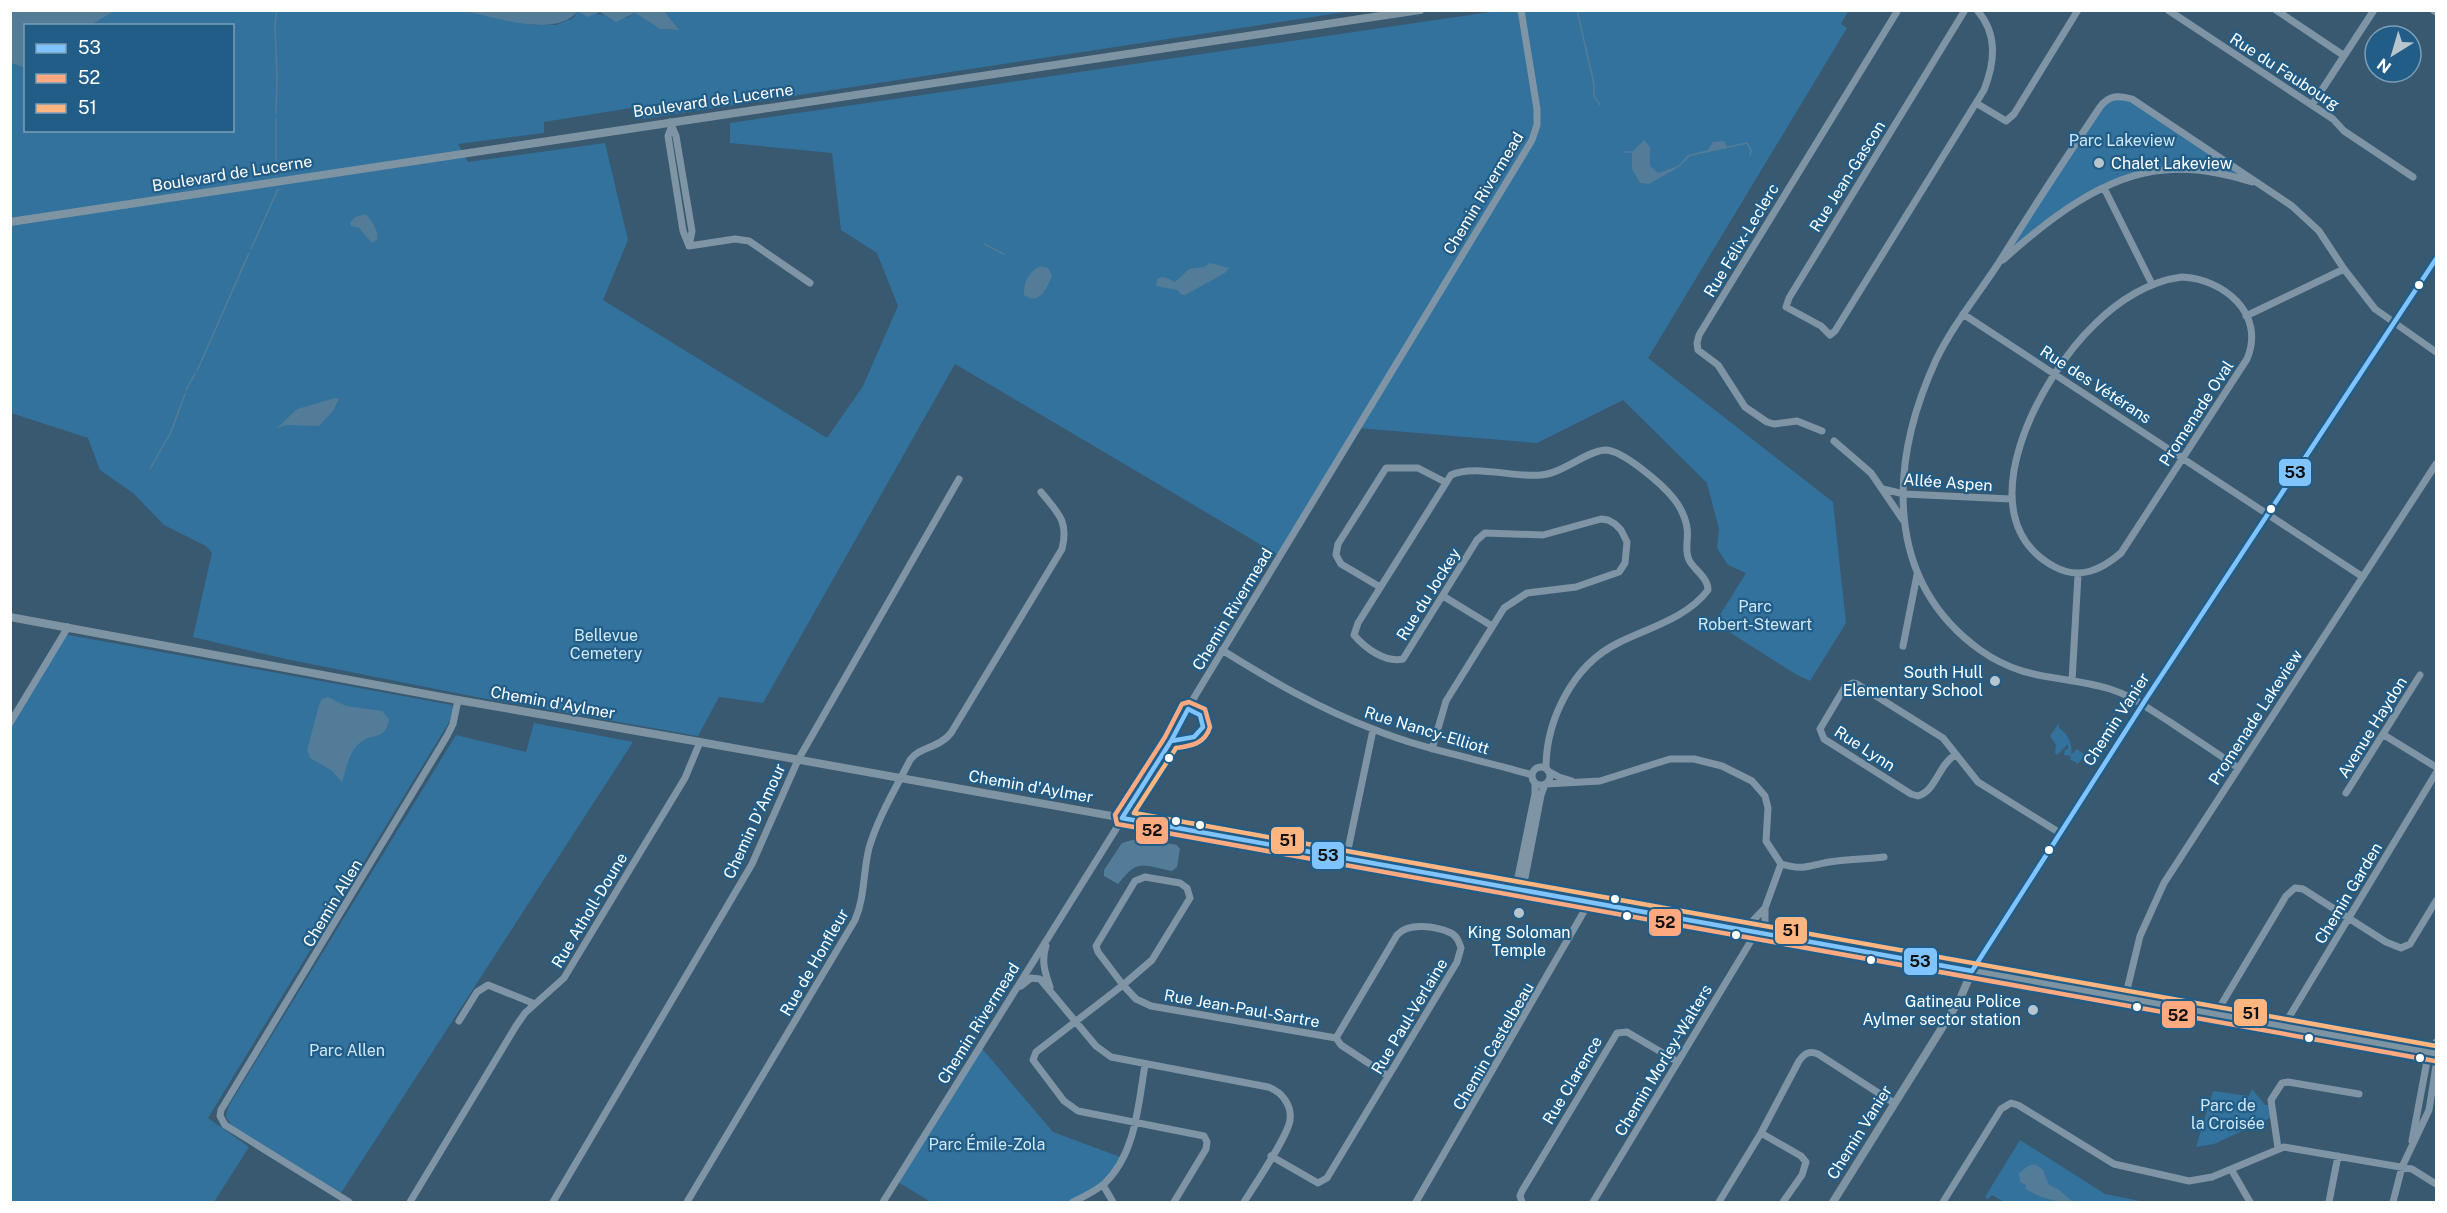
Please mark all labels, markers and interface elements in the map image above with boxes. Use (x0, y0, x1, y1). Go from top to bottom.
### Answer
legend (24, 24, 234, 132)
north arrow (2363, 24, 2423, 84)
street label: Rue du Faubourg (2226, 29, 2343, 114)
text: 53 (78, 37, 101, 58)
text: N (2374, 54, 2395, 77)
text: 52 (78, 67, 100, 88)
street label: Boulevard de Lucerne (632, 80, 795, 121)
text: 51 (78, 97, 97, 118)
street label: Rue Jean-Gascon (1806, 117, 1889, 235)
street label: Chemin Rivermead (1439, 129, 1527, 258)
park label: Parc Lakeview (2069, 131, 2176, 150)
street label: Boulevard de Lucerne (151, 151, 313, 196)
place label: Chalet Lakeview (2111, 154, 2233, 173)
marker: Chalet Lakeview (2092, 156, 2106, 170)
street label: Rue Félix-Leclerc (1700, 180, 1783, 301)
unlabelled marker (2413, 279, 2425, 291)
street label: Rue des Vétérans (2037, 341, 2155, 427)
street label: Promenade Oval (2155, 357, 2238, 470)
line badge: 53 (2278, 458, 2312, 487)
text: 53 (2284, 463, 2306, 482)
street label: Allée Aspen (1903, 470, 1993, 495)
unlabelled marker (2265, 503, 2277, 515)
street label: Rue du Jockey (1392, 544, 1465, 644)
street label: Chemin Rivermead (1188, 545, 1276, 674)
park label: Parc Robert-Stewart (1698, 597, 1812, 634)
park label: Bellevue Cemetery (570, 626, 643, 663)
street label: Promenade Lakeview (2205, 646, 2307, 788)
place label: South Hull Elementary School (1843, 663, 1983, 700)
street label: Chemin Vanier (2079, 669, 2154, 769)
street label: Avenue Haydon (2334, 673, 2411, 781)
marker: South Hull Elementary School (1988, 674, 2002, 688)
street label: Chemin d'Aylmer (489, 682, 617, 723)
street label: Rue Nancy-Elliott (1362, 702, 1492, 758)
street label: Rue Lynn (1831, 722, 1899, 775)
unlabelled marker (1163, 752, 1175, 764)
street label: Chemin D'Amour (719, 760, 790, 882)
street label: Chemin d'Aylmer (967, 766, 1095, 807)
unlabelled marker (1170, 815, 1182, 827)
line badge: 52 (1135, 816, 1169, 845)
unlabelled marker (1194, 819, 1206, 831)
text: 52 (1142, 821, 1162, 840)
line badge: 51 (1270, 826, 1305, 855)
text: 51 (1279, 831, 1297, 850)
street label: Chemin Garden (2311, 839, 2386, 947)
line badge: 53 (1311, 841, 1345, 870)
unlabelled marker (2043, 844, 2055, 856)
text: 53 (1317, 846, 1339, 865)
street label: Rue Atholl-Doune (548, 849, 631, 971)
street label: Chemin Allen (299, 856, 366, 951)
unlabelled marker (1609, 893, 1621, 905)
street label: Rue de Honfleur (776, 905, 853, 1019)
marker: King Soloman Temple (1512, 906, 1526, 920)
line badge: 52 (1648, 908, 1682, 937)
unlabelled marker (1621, 910, 1633, 922)
text: 52 (1655, 913, 1675, 932)
line badge: 51 (1774, 916, 1808, 945)
text: 51 (1782, 921, 1800, 940)
place label: King Soloman Temple (1467, 923, 1571, 960)
unlabelled marker (1730, 929, 1742, 941)
line badge: 53 (1903, 947, 1938, 976)
text: 53 (1909, 952, 1931, 971)
unlabelled marker (1865, 954, 1877, 966)
street label: Rue Paul-Verlaine (1367, 955, 1452, 1078)
street label: Chemin Rivermead (933, 959, 1023, 1087)
street label: Chemin Castelbeau (1449, 979, 1538, 1114)
street label: Chemin Morley-Walters (1611, 981, 1716, 1139)
street label: Rue Jean-Paul-Sartre (1163, 985, 1321, 1032)
place label: Gatineau Police Aylmer sector station (1862, 992, 2021, 1029)
line badge: 51 (2233, 998, 2268, 1027)
line badge: 52 (2161, 1000, 2196, 1029)
unlabelled marker (2131, 1001, 2143, 1013)
marker: Gatineau Police Aylmer sector station (2026, 1003, 2040, 1017)
text: 51 (2242, 1004, 2260, 1023)
text: 52 (2168, 1006, 2188, 1025)
unlabelled marker (2303, 1032, 2315, 1044)
street label: Rue Clarence (1539, 1033, 1606, 1128)
park label: Parc Allen (309, 1041, 385, 1060)
unlabelled marker (2414, 1052, 2426, 1064)
street label: Chemin Vanier (1823, 1082, 1896, 1183)
park label: Parc de la Croisée (2191, 1096, 2265, 1133)
park label: Parc Émile-Zola (929, 1134, 1045, 1154)

